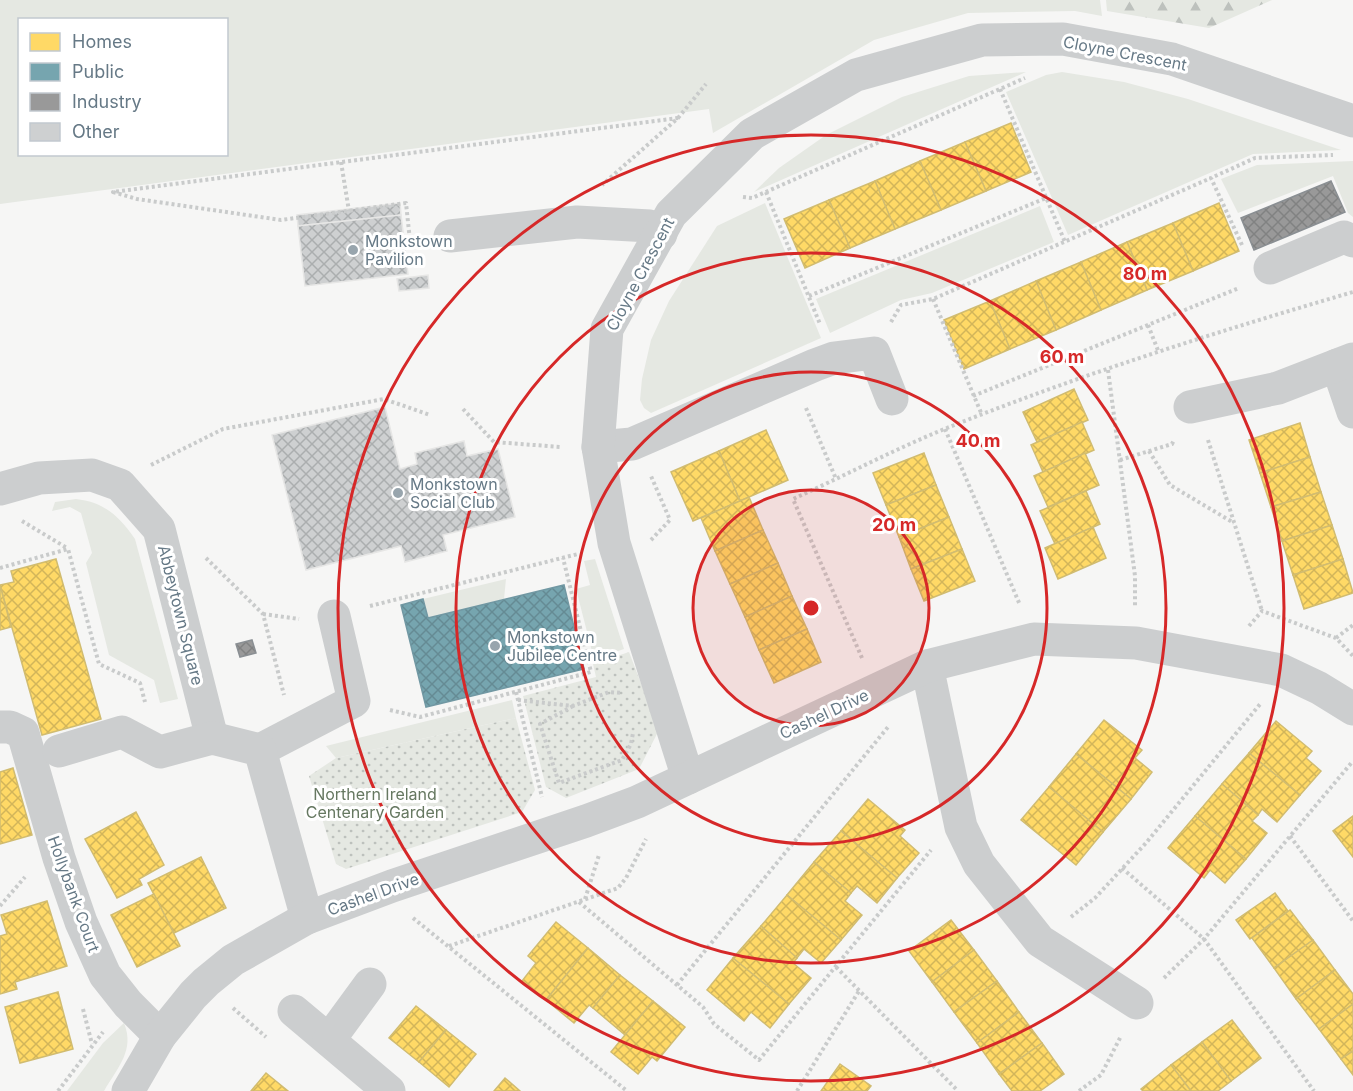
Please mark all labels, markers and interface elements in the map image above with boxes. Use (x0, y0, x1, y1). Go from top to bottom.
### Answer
legend (18, 18, 228, 156)
text: Homes (72, 31, 132, 52)
street label: Cloyne Crescent (1061, 31, 1189, 75)
text: Public (72, 61, 124, 82)
text: Industry (72, 91, 142, 112)
text: Other (72, 121, 120, 142)
street label: Cloyne Crescent (602, 214, 678, 334)
place label: Monkstown Pavilion (365, 231, 453, 269)
marker: Monkstown Pavilion (346, 243, 360, 257)
text: 80 m (1123, 263, 1167, 284)
text: 60 m (1040, 346, 1084, 367)
text: 40 m (956, 430, 1001, 451)
place label: Monkstown Social Club (410, 474, 498, 512)
marker: Monkstown Social Club (391, 486, 405, 500)
text: 20 m (872, 514, 916, 535)
street label: Abbeytown Square (154, 543, 208, 687)
centre of rings (801, 598, 821, 618)
place label: Monkstown Jubilee Centre (507, 627, 617, 665)
marker: Monkstown Jubilee Centre (488, 639, 502, 653)
street label: Cashel Drive (776, 685, 872, 743)
park label: Northern Ireland Centenary Garden (306, 784, 444, 822)
street label: Hollybank Court (44, 833, 104, 955)
street label: Cashel Drive (324, 868, 422, 920)

